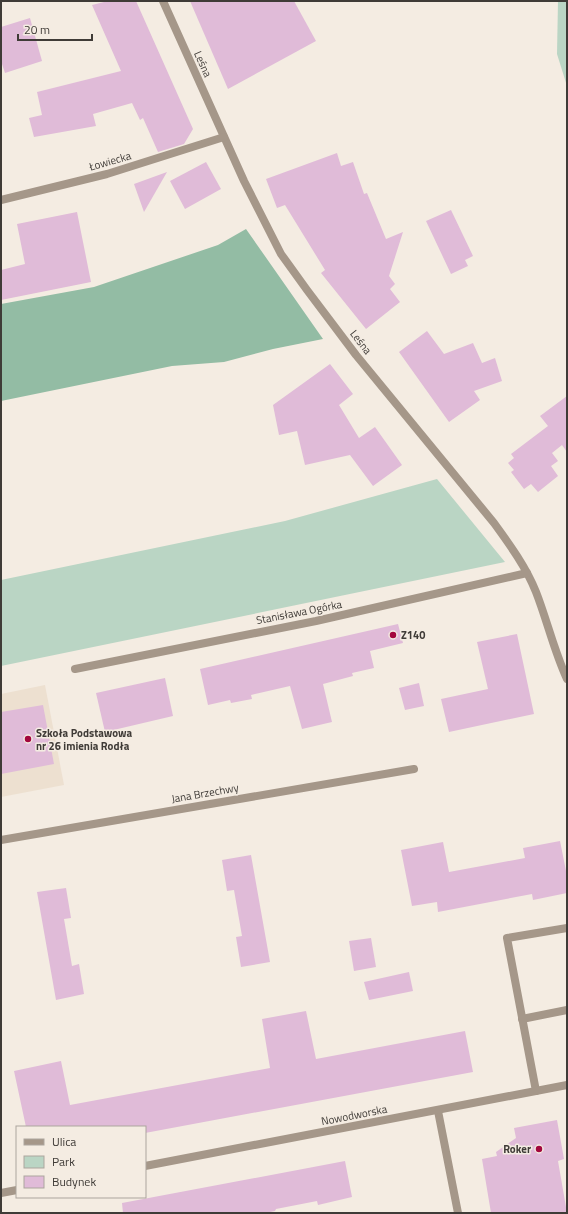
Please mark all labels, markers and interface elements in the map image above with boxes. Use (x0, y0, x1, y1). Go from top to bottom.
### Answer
scale bar (18, 16, 92, 42)
text: 20 m (24, 20, 50, 39)
street label: Leśna (190, 48, 216, 80)
street label: Łowiecka (86, 147, 133, 175)
street label: Leśna (346, 326, 376, 358)
street label: Stanisława Ogórka (255, 596, 344, 628)
place label: Z140 (401, 627, 425, 643)
marker: Z140 (388, 630, 398, 640)
place label: Szkoła Podstawowa nr 26 imienia Rodła (36, 725, 133, 754)
marker: Szkoła Podstawowa nr 26 imienia Rodła (23, 734, 33, 744)
street label: Jana Brzechwy (170, 779, 241, 807)
street label: Nowodworska (320, 1101, 389, 1129)
legend (16, 1126, 146, 1198)
text: Ulica (52, 1132, 76, 1151)
place label: Roker (503, 1141, 531, 1157)
marker: Roker (534, 1144, 544, 1154)
text: Park (52, 1152, 75, 1171)
text: Budynek (52, 1172, 96, 1191)

